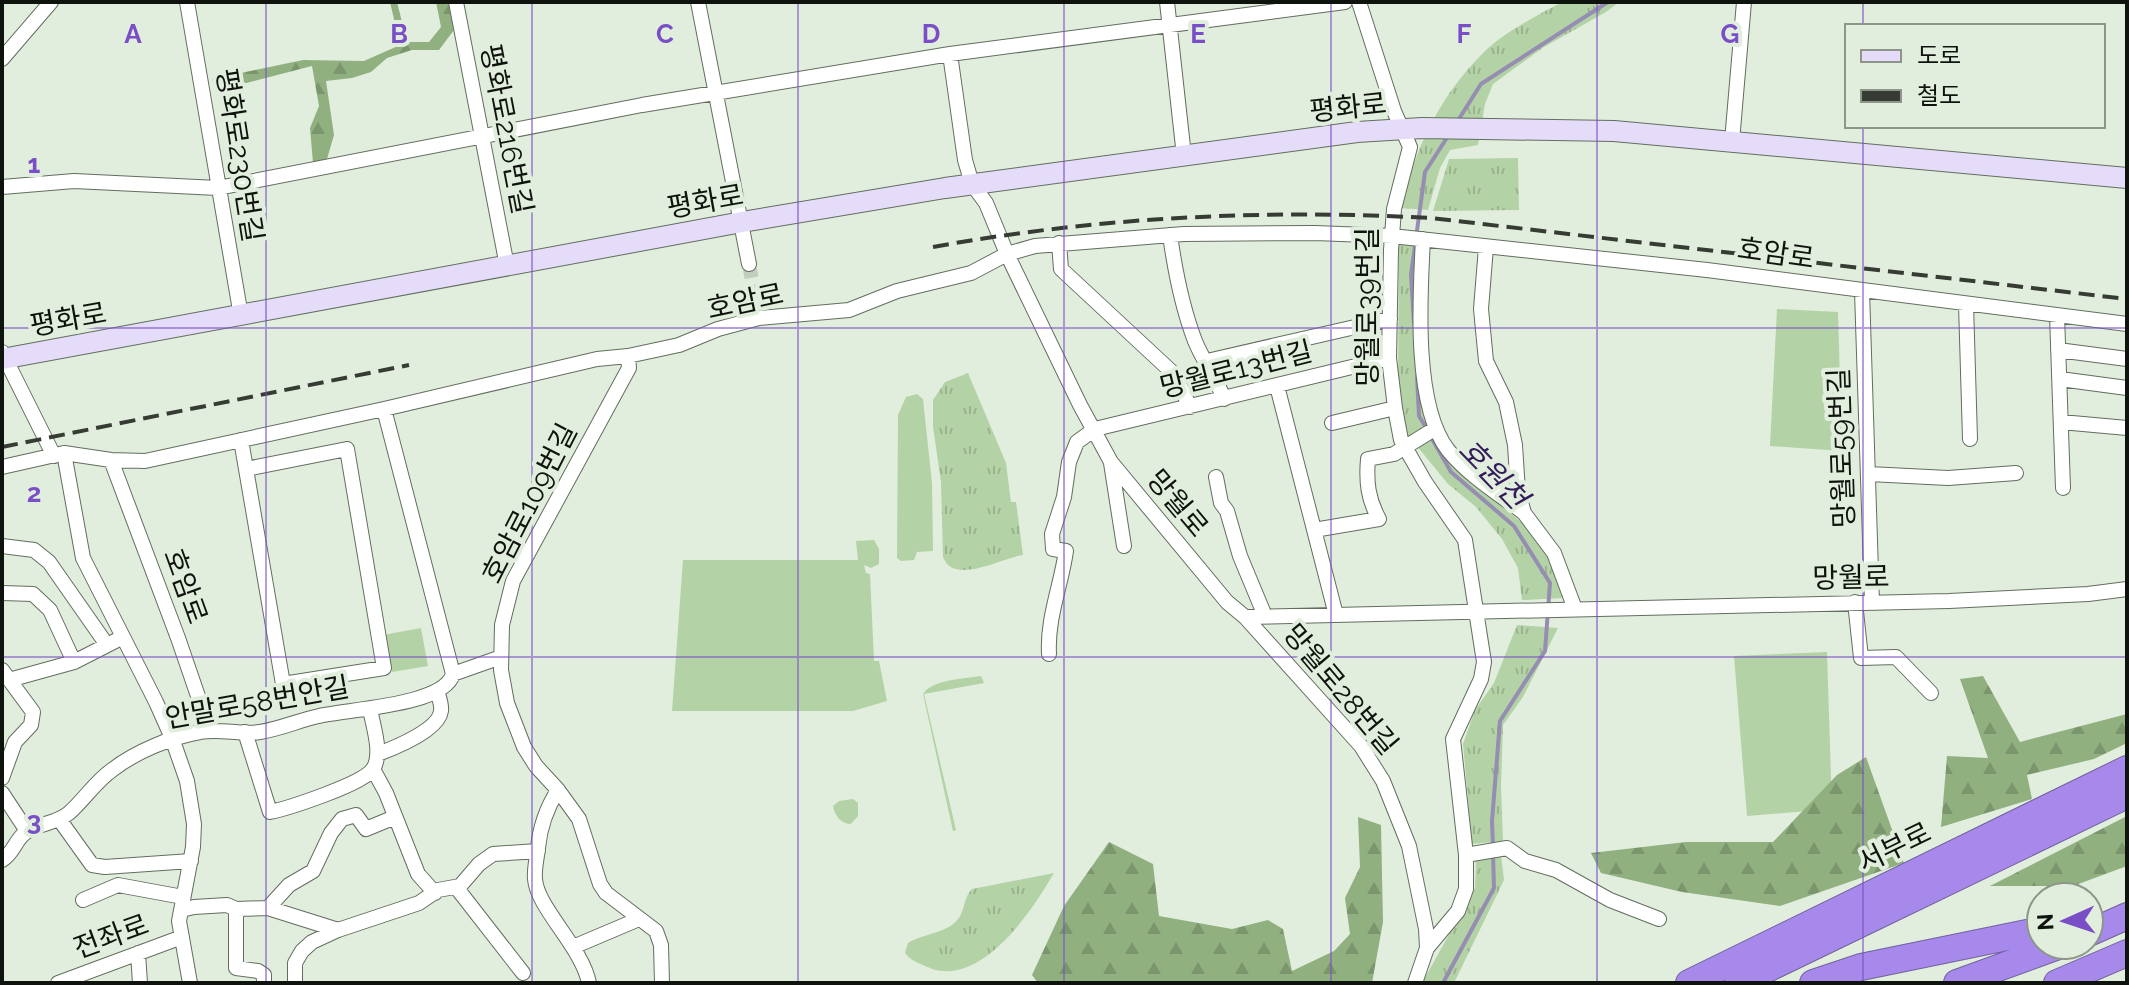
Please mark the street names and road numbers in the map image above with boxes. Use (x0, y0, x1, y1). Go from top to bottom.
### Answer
street label: 평화로216번길 (474, 41, 539, 217)
street label: 평화로230번길 (209, 66, 270, 244)
street label: 평화로 (1308, 87, 1388, 128)
street label: 평화로 (664, 179, 746, 224)
street label: 망월로39번길 (1351, 227, 1384, 387)
street label: 호암로 (1735, 232, 1816, 275)
street label: 호암로 (704, 277, 786, 326)
street label: 평화로 (27, 297, 109, 342)
street label: 망월로13번길 (1157, 335, 1316, 404)
street label: 망월로59번길 (1822, 367, 1861, 529)
street label: 호암로109번길 (475, 418, 584, 588)
street label: 망월로 (1140, 463, 1215, 544)
street label: 호암로 (157, 544, 214, 628)
street label: 망월로 (1812, 560, 1890, 595)
street label: 망월로28번길 (1277, 617, 1405, 761)
street label: 안말로58번안길 (162, 670, 352, 735)
street label: 서부로 (1852, 816, 1936, 879)
street label: 전좌로 (69, 908, 153, 965)

